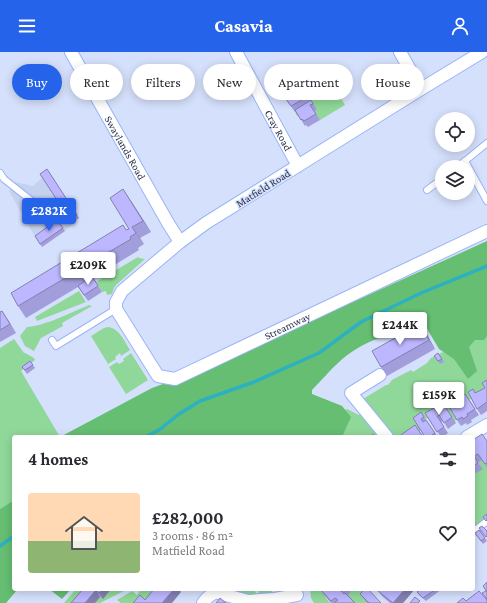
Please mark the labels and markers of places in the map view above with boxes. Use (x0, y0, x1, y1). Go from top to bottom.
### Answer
pin: £282K (21, 198, 77, 232)
pin: £209K (60, 252, 116, 286)
pin: £244K (372, 312, 428, 346)
pin: £159K (411, 382, 467, 416)

